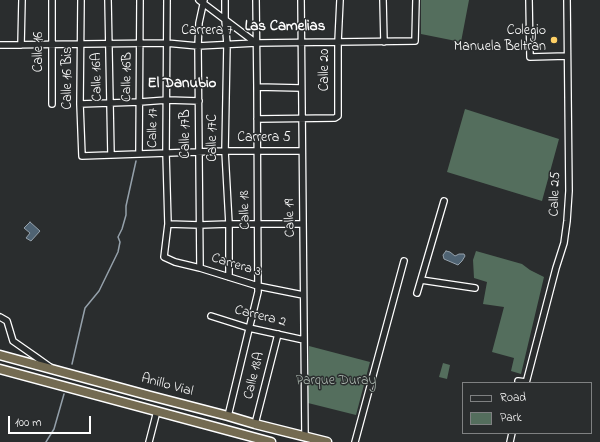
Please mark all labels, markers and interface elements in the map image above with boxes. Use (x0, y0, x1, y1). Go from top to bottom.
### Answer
district label: Las Camelias (245, 19, 325, 37)
street label: Carrera 7 (181, 24, 233, 40)
place label: Colegio Manuela Beltran (454, 24, 546, 56)
street label: Calle 16 (32, 32, 48, 72)
marker: Colegio Manuela Beltran (549, 35, 559, 45)
street label: Calle 16 Bis (61, 47, 77, 109)
street label: Calle 20 (318, 49, 334, 91)
street label: Calle 16A (89, 52, 107, 102)
street label: Calle 16B (119, 52, 137, 102)
district label: El Danubio (148, 76, 216, 94)
street label: Calle 17 (145, 108, 163, 148)
street label: Calle 17B (179, 109, 195, 159)
street label: Calle 17C (206, 114, 222, 162)
street label: Carrera 5 (237, 131, 291, 147)
street label: Calle 25 (547, 171, 565, 217)
street label: Calle 18 (237, 190, 255, 230)
street label: Calle 19 (282, 199, 300, 237)
street label: Carrera 3 (209, 250, 263, 282)
street label: Carrera 2 (232, 302, 288, 332)
street label: Calle 18A (241, 351, 269, 401)
street label: Anillo Vial (139, 371, 195, 401)
park label: Parque Duray (296, 374, 376, 390)
legend (462, 382, 592, 434)
text: Road (500, 389, 526, 407)
scale bar (10, 408, 93, 434)
text: Park (500, 409, 522, 427)
text: 100 m (15, 414, 42, 432)

